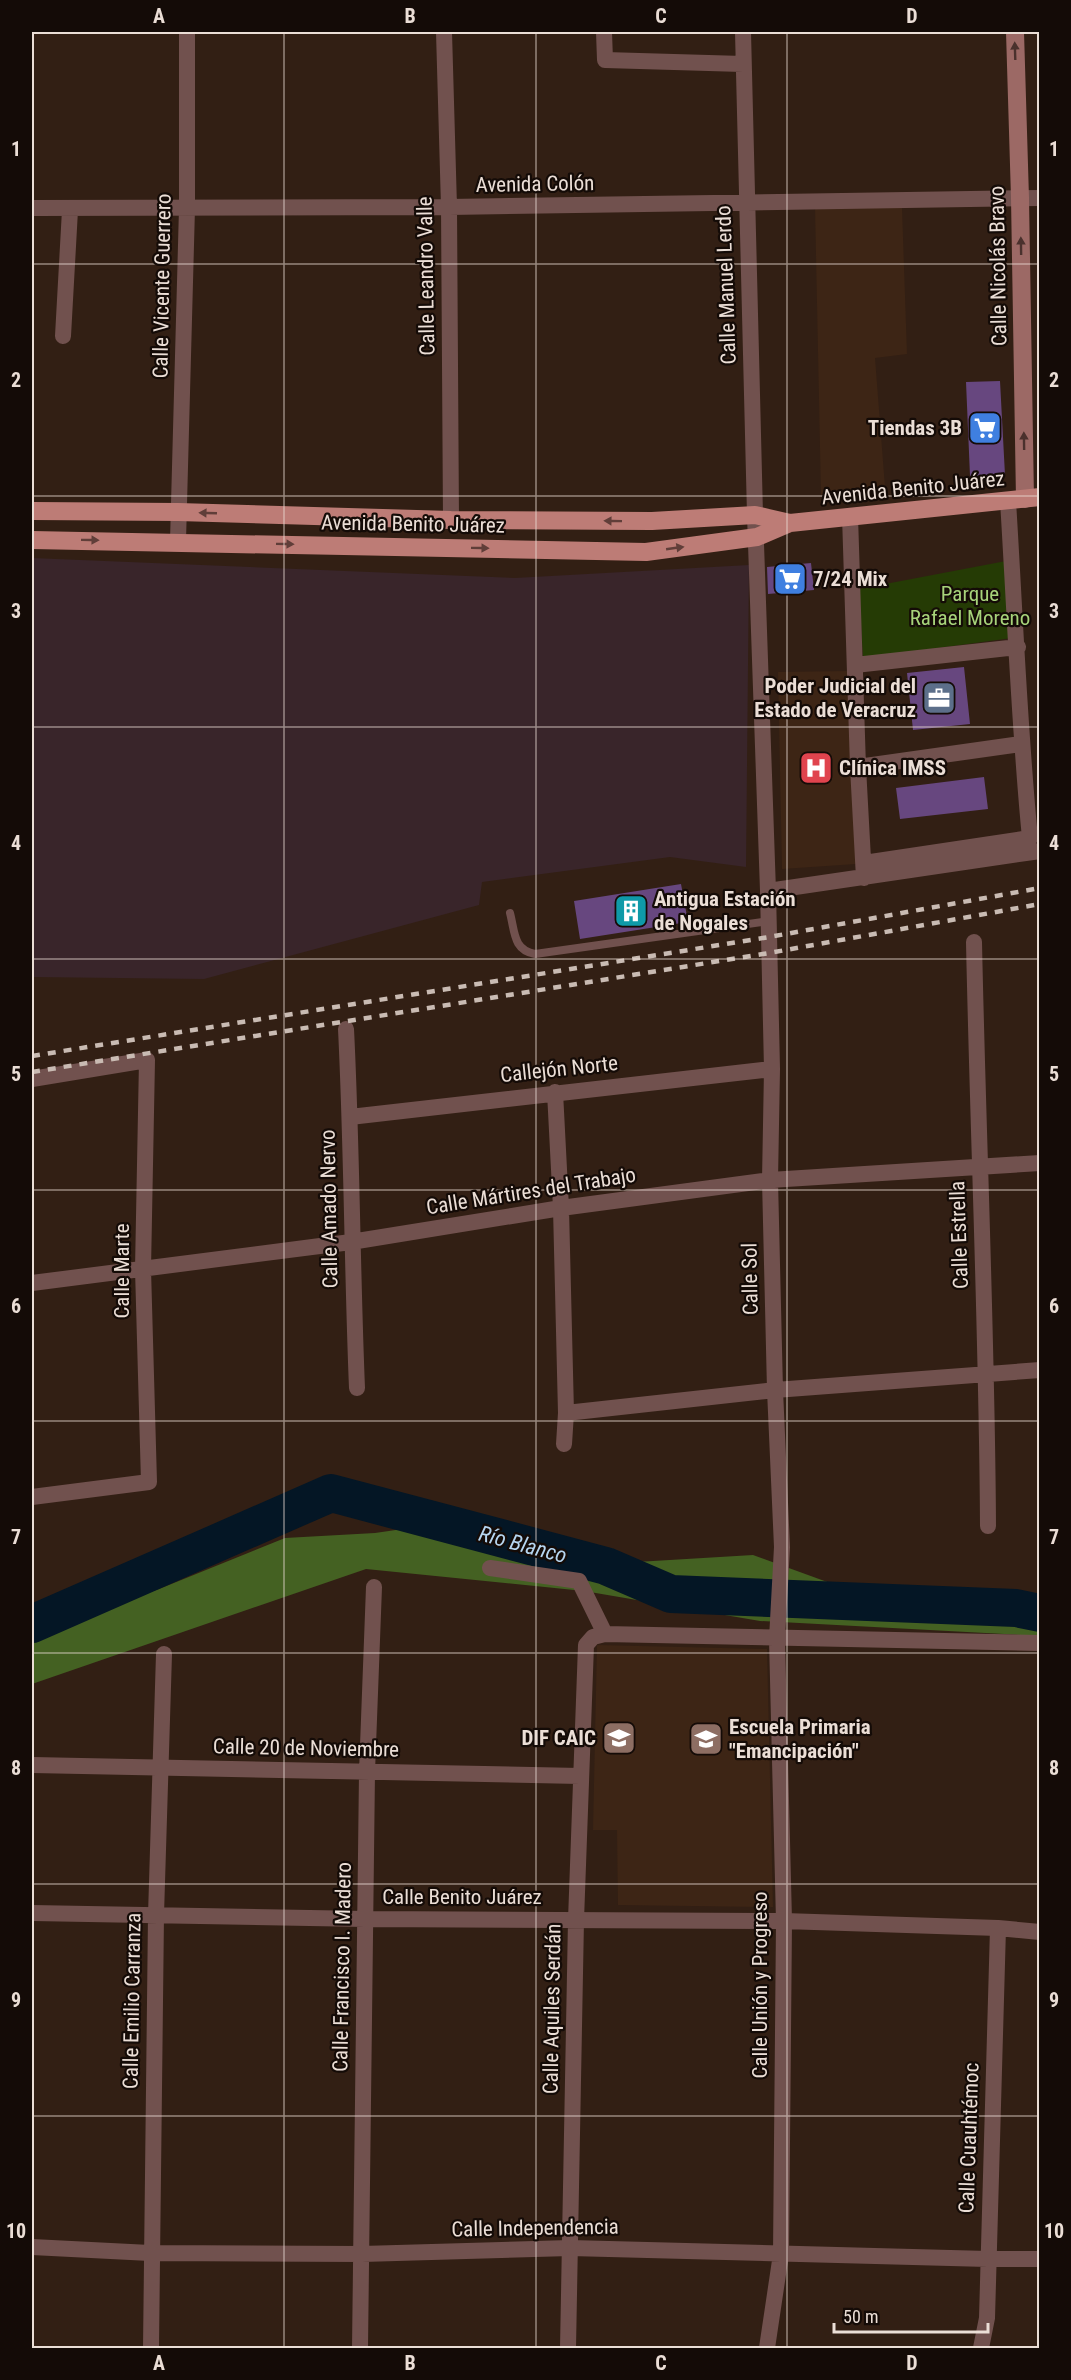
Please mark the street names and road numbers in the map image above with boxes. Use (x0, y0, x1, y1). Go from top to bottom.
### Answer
street label: Avenida Colón (476, 171, 594, 197)
street label: Calle Nicolás Bravo (985, 186, 1011, 346)
street label: Calle Vicente Guerrero (148, 193, 176, 379)
street label: Calle Leandro Valle (413, 196, 439, 356)
street label: Calle Manuel Lerdo (711, 205, 741, 365)
street label: Avenida Benito Juárez (820, 466, 1006, 510)
street label: Avenida Benito Juárez (321, 510, 505, 538)
street label: Callejón Norte (499, 1051, 619, 1087)
street label: Calle Amado Nervo (316, 1129, 342, 1289)
street label: Calle Mártires del Trabajo (424, 1163, 638, 1219)
street label: Calle Estrella (945, 1180, 973, 1290)
street label: Calle Marte (110, 1223, 134, 1319)
street label: Calle Sol (737, 1243, 763, 1315)
street label: Calle 20 de Noviembre (213, 1734, 399, 1762)
street label: Calle Francisco I. Madero (328, 1862, 356, 2072)
street label: Calle Benito Juárez (382, 1885, 542, 1909)
street label: Calle Unión y Progreso (748, 1891, 772, 2079)
street label: Calle Emilio Carranza (118, 1913, 146, 2089)
street label: Calle Aquiles Serdán (539, 1924, 565, 2094)
street label: Calle Cuauhtémoc (954, 2062, 984, 2214)
street label: Calle Independencia (451, 2215, 619, 2241)

